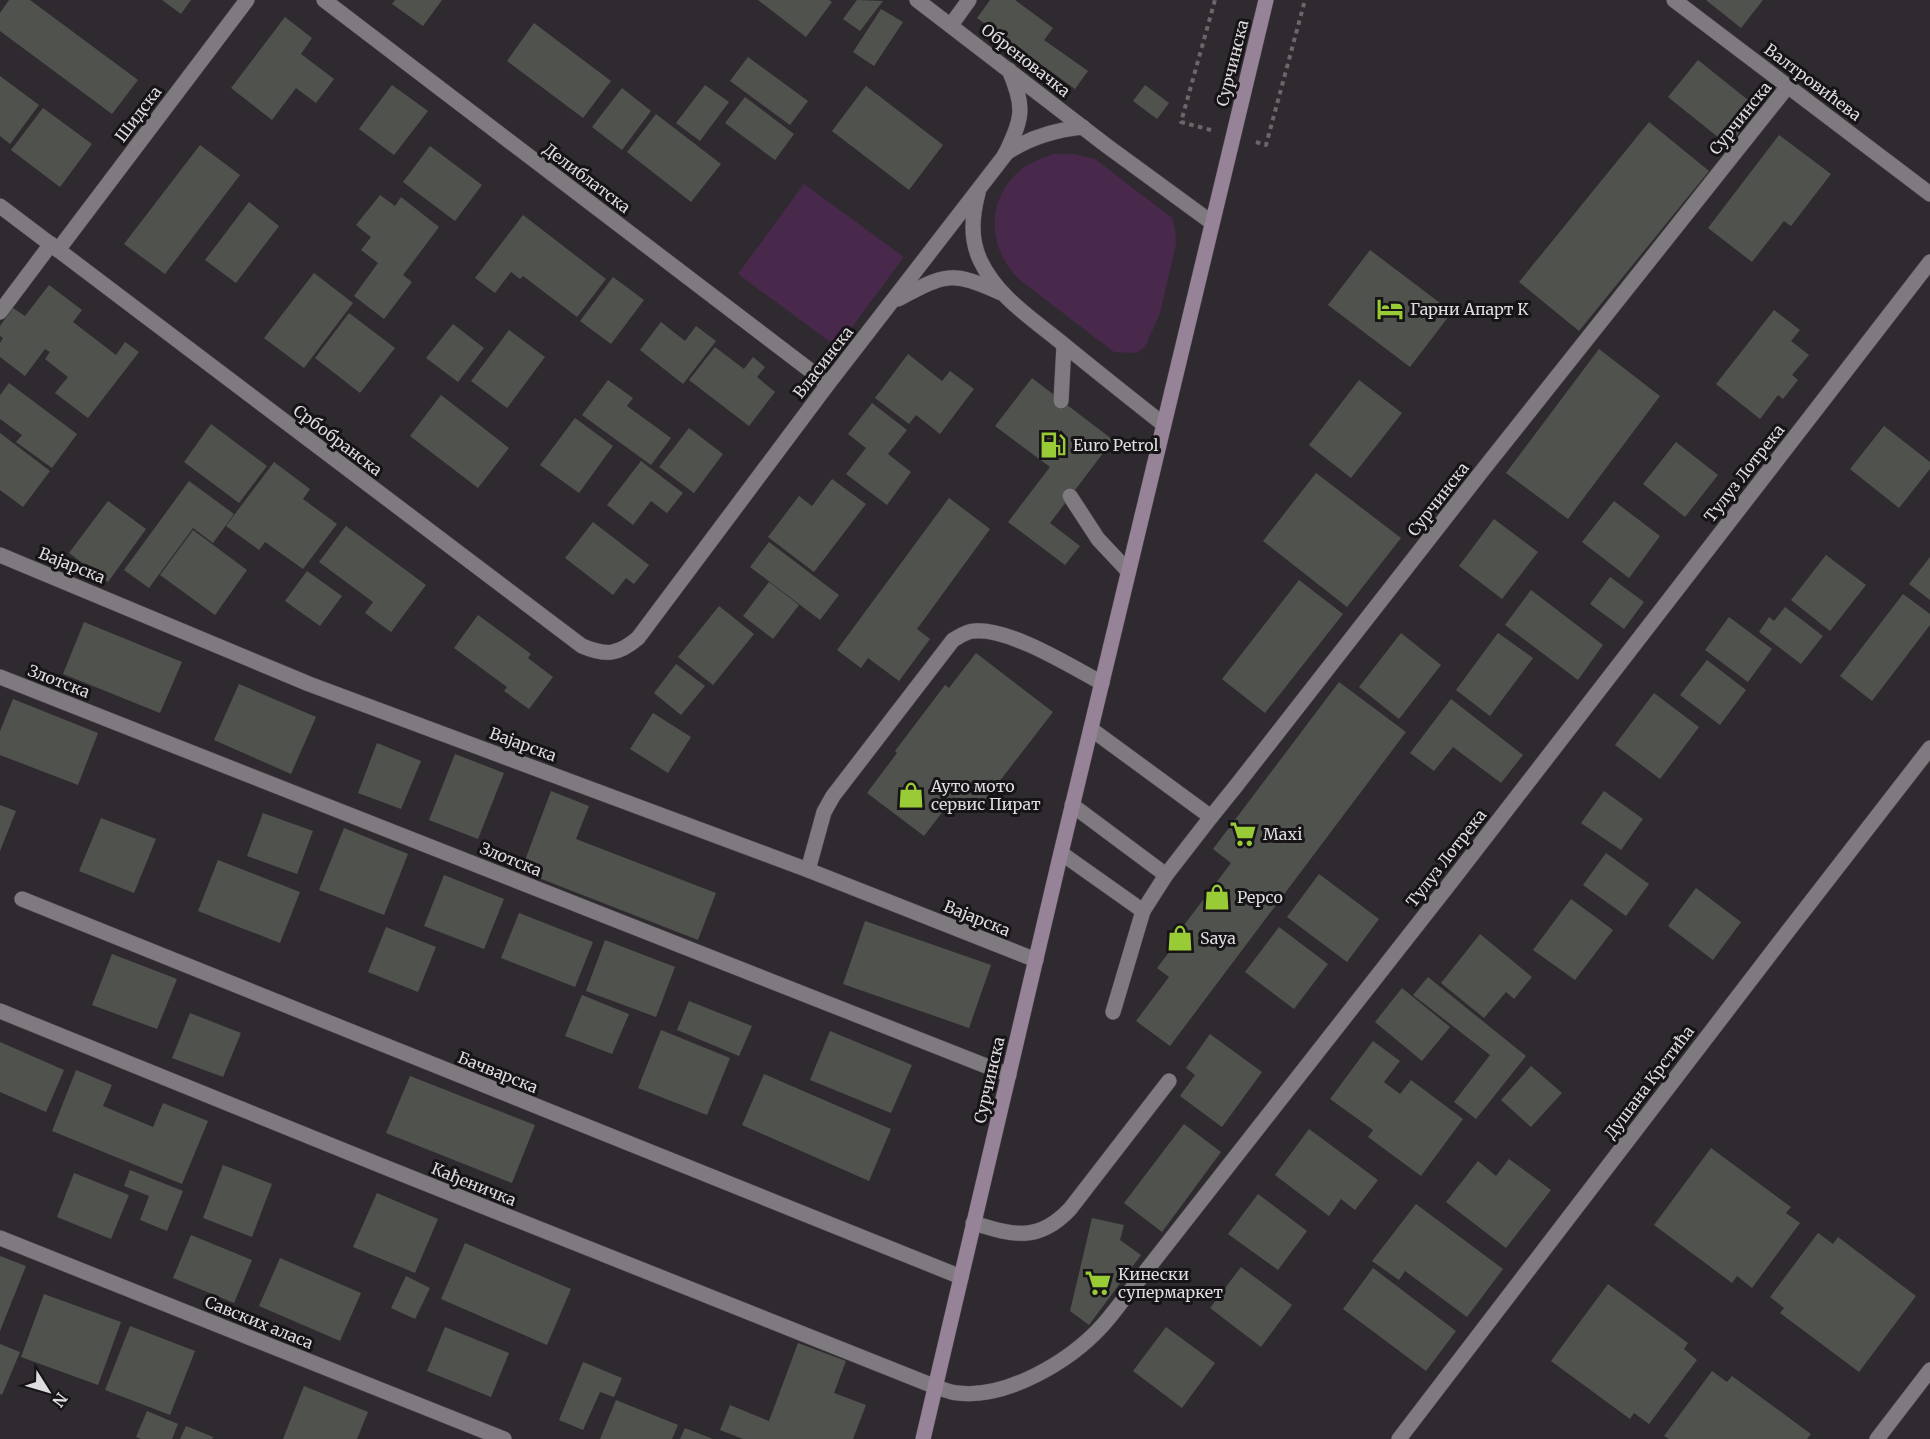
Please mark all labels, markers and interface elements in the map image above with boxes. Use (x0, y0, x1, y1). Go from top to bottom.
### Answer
street label: Сурчинска (1212, 17, 1252, 108)
street label: Обреновачка (978, 19, 1075, 101)
street label: Валтровићева (1761, 39, 1866, 125)
street label: Сурчинска (1704, 77, 1776, 159)
street label: Шидска (110, 82, 166, 146)
street label: Делиблатска (540, 139, 635, 217)
hotel icon: Гарни Апарт К (1375, 294, 1405, 324)
place label: Гарни Апарт К (1410, 299, 1529, 319)
street label: Власинска (789, 322, 858, 402)
street label: Србобранска (290, 400, 387, 480)
street label: Тулуз Лотрека (1700, 420, 1789, 526)
fuel station icon: Euro Petrol (1038, 430, 1068, 460)
place label: Euro Petrol (1073, 435, 1159, 455)
street label: Сурчинска (1403, 458, 1473, 540)
street label: Вајарска (36, 543, 108, 587)
street label: Злотска (25, 660, 93, 702)
street label: Вајарска (487, 723, 560, 765)
place label: Ауто мото сервис Пират (930, 776, 1041, 814)
shop icon: Ауто мото сервис Пират (896, 780, 926, 810)
street label: Тулуз Лотрека (1402, 805, 1491, 911)
supermarket icon: Maxi (1228, 819, 1258, 849)
place label: Maxi (1263, 824, 1302, 844)
street label: Злотска (477, 838, 545, 881)
shop icon: Pepco (1202, 882, 1232, 912)
place label: Pepco (1237, 887, 1283, 907)
street label: Вајарска (941, 896, 1013, 940)
shop icon: Saya (1165, 923, 1195, 953)
place label: Saya (1200, 928, 1236, 948)
street label: Душана Крстића (1600, 1021, 1698, 1143)
street label: Сурчинска (969, 1034, 1009, 1125)
street label: Бачварска (455, 1047, 541, 1097)
street label: Кађеничка (429, 1158, 520, 1210)
place label: Кинески супермаркет (1118, 1264, 1223, 1302)
supermarket icon: Кинески супермаркет (1083, 1268, 1113, 1298)
street label: Савских аласа (202, 1291, 316, 1353)
north arrow (18, 1361, 78, 1421)
text: N (48, 1389, 72, 1411)

